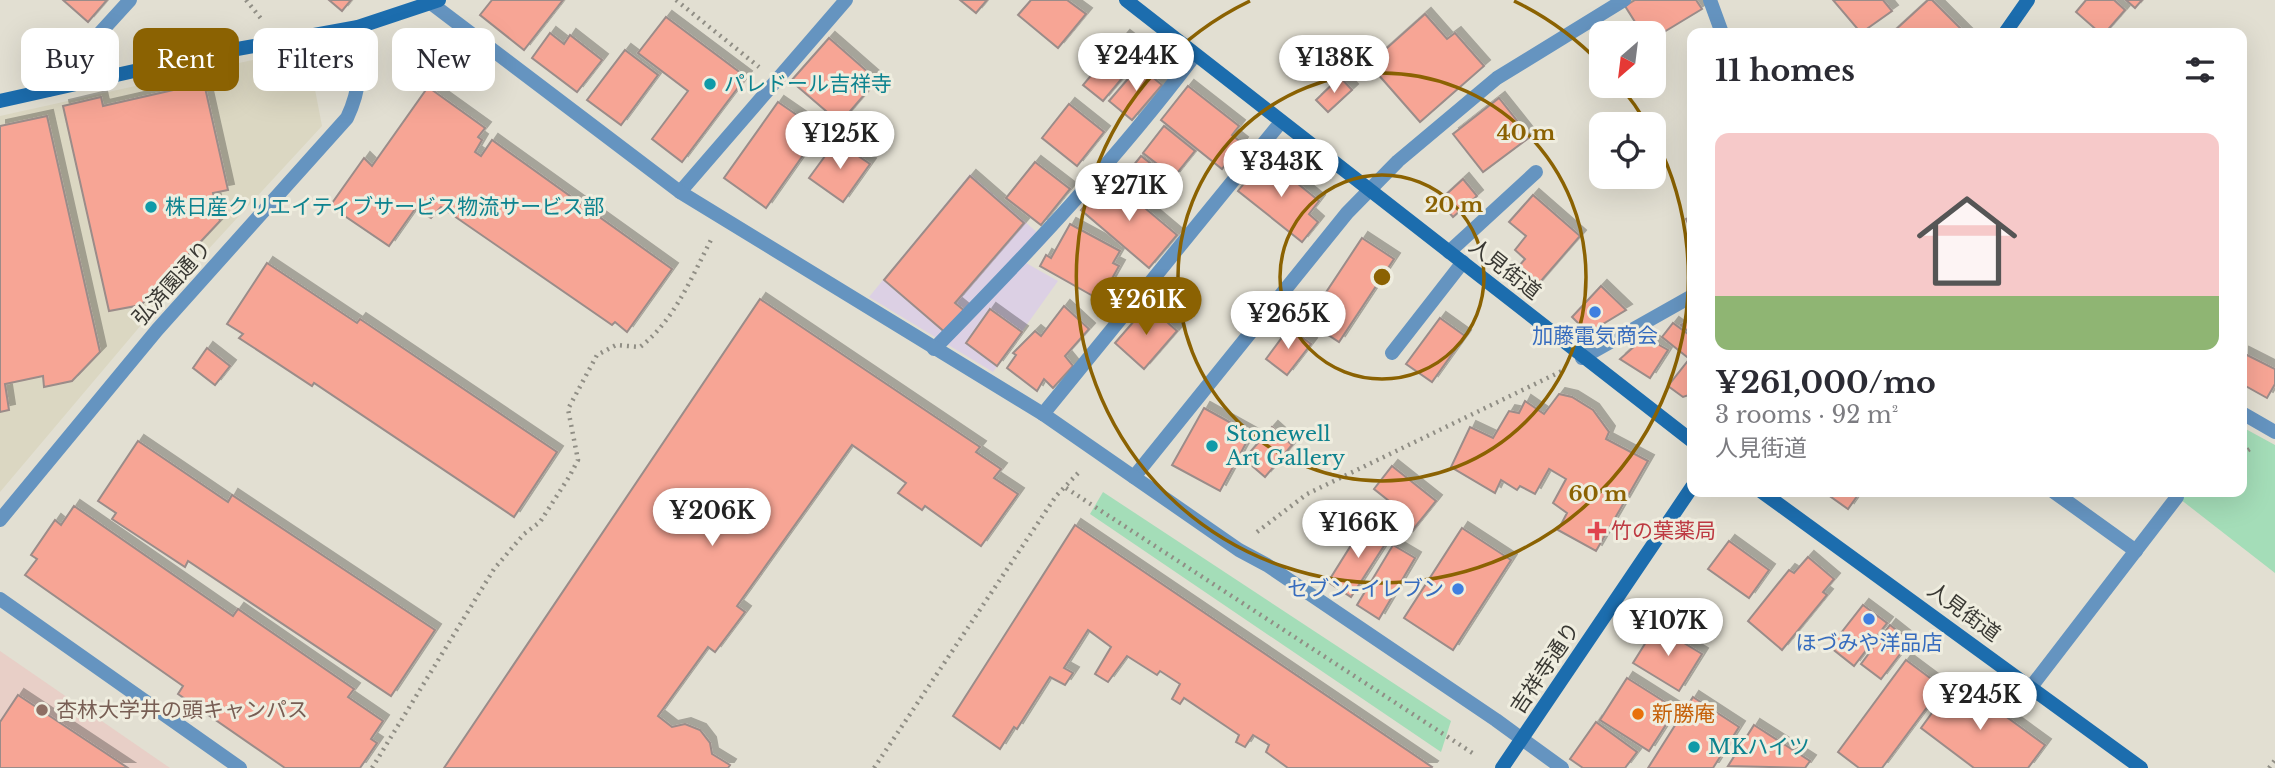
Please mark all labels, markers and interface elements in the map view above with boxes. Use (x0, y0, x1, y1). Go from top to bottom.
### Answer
north arrow (1589, 21, 1666, 98)
map controls (1589, 21, 1666, 189)
chip: Buy (21, 28, 119, 91)
chip: Rent (133, 28, 239, 91)
chip: Filters (253, 28, 378, 91)
chip: New (392, 28, 495, 91)
pin: ¥244K (1087, 34, 1185, 93)
pin: ¥138K (1285, 36, 1383, 95)
text: ¥244K (1094, 42, 1178, 70)
text: ¥138K (1295, 44, 1373, 72)
icon: filters (2181, 51, 2219, 89)
text: 11 homes (1715, 52, 1855, 89)
place label: パレドール吉祥寺 (724, 71, 892, 97)
marker: パレドール吉祥寺 (702, 76, 718, 92)
pin: ¥125K (791, 111, 889, 171)
button: locate (1589, 112, 1666, 189)
text: ¥125K (801, 120, 879, 148)
text: 40 m (1497, 120, 1555, 146)
pin: ¥343K (1232, 140, 1330, 199)
text: ¥343K (1239, 148, 1323, 176)
pin: ¥271K (1080, 164, 1178, 223)
text: ¥271K (1091, 172, 1167, 200)
icon: home (1904, 178, 2030, 304)
text: 20 m (1425, 192, 1483, 218)
place label: 株日産クリエイティブサービス物流サービス部 (165, 194, 604, 220)
marker: 株日産クリエイティブサービス物流サービス部 (143, 199, 159, 215)
street label: 人見街道 (1464, 233, 1546, 305)
street label: 弘済園通り (127, 235, 217, 331)
centre of rings (1370, 265, 1394, 289)
pin: ¥261K (1097, 278, 1195, 337)
text: ¥261K (1107, 286, 1185, 314)
pin: ¥265K (1239, 292, 1337, 351)
text: ¥265K (1247, 300, 1329, 328)
marker: 加藤電気商会 (1587, 304, 1603, 320)
place label: 加藤電気商会 (1532, 323, 1658, 349)
text: ¥261,000/mo (1715, 364, 1936, 401)
text: 3 rooms · 92 m² (1715, 401, 1898, 429)
place label: Stonewell Art Gallery (1225, 421, 1346, 471)
text: 人見街道 (1715, 434, 1807, 462)
marker: Stonewell Art Gallery (1204, 438, 1220, 454)
text: 60 m (1569, 481, 1627, 507)
pin: ¥206K (663, 489, 761, 548)
text: ¥206K (669, 497, 755, 525)
pin: ¥166K (1309, 500, 1407, 560)
text: ¥166K (1318, 509, 1398, 537)
place label: 竹の葉薬局 (1611, 518, 1716, 544)
marker: 竹の葉薬局 (1589, 523, 1605, 539)
place label: セブン-イレブン (1287, 576, 1444, 602)
street label: 人見街道 (1922, 577, 2006, 647)
marker: セブン-イレブン (1450, 581, 1466, 597)
pin: ¥107K (1619, 598, 1717, 658)
text: ¥107K (1629, 607, 1707, 635)
marker: ほづみや洋品店 (1861, 611, 1877, 627)
street label: 吉祥寺通り (1505, 617, 1585, 719)
place label: ほづみや洋品店 (1796, 630, 1943, 656)
pin: ¥245K (1931, 672, 2029, 732)
text: ¥245K (1939, 681, 2021, 709)
place label: 杏林大学井の頭キャンパス (56, 697, 308, 723)
place label: 新勝庵 (1652, 701, 1715, 727)
marker: 杏林大学井の頭キャンパス (34, 702, 50, 718)
marker: 新勝庵 (1630, 706, 1646, 722)
place label: MKハイツ (1708, 734, 1810, 760)
marker: MKハイツ (1686, 739, 1702, 755)

